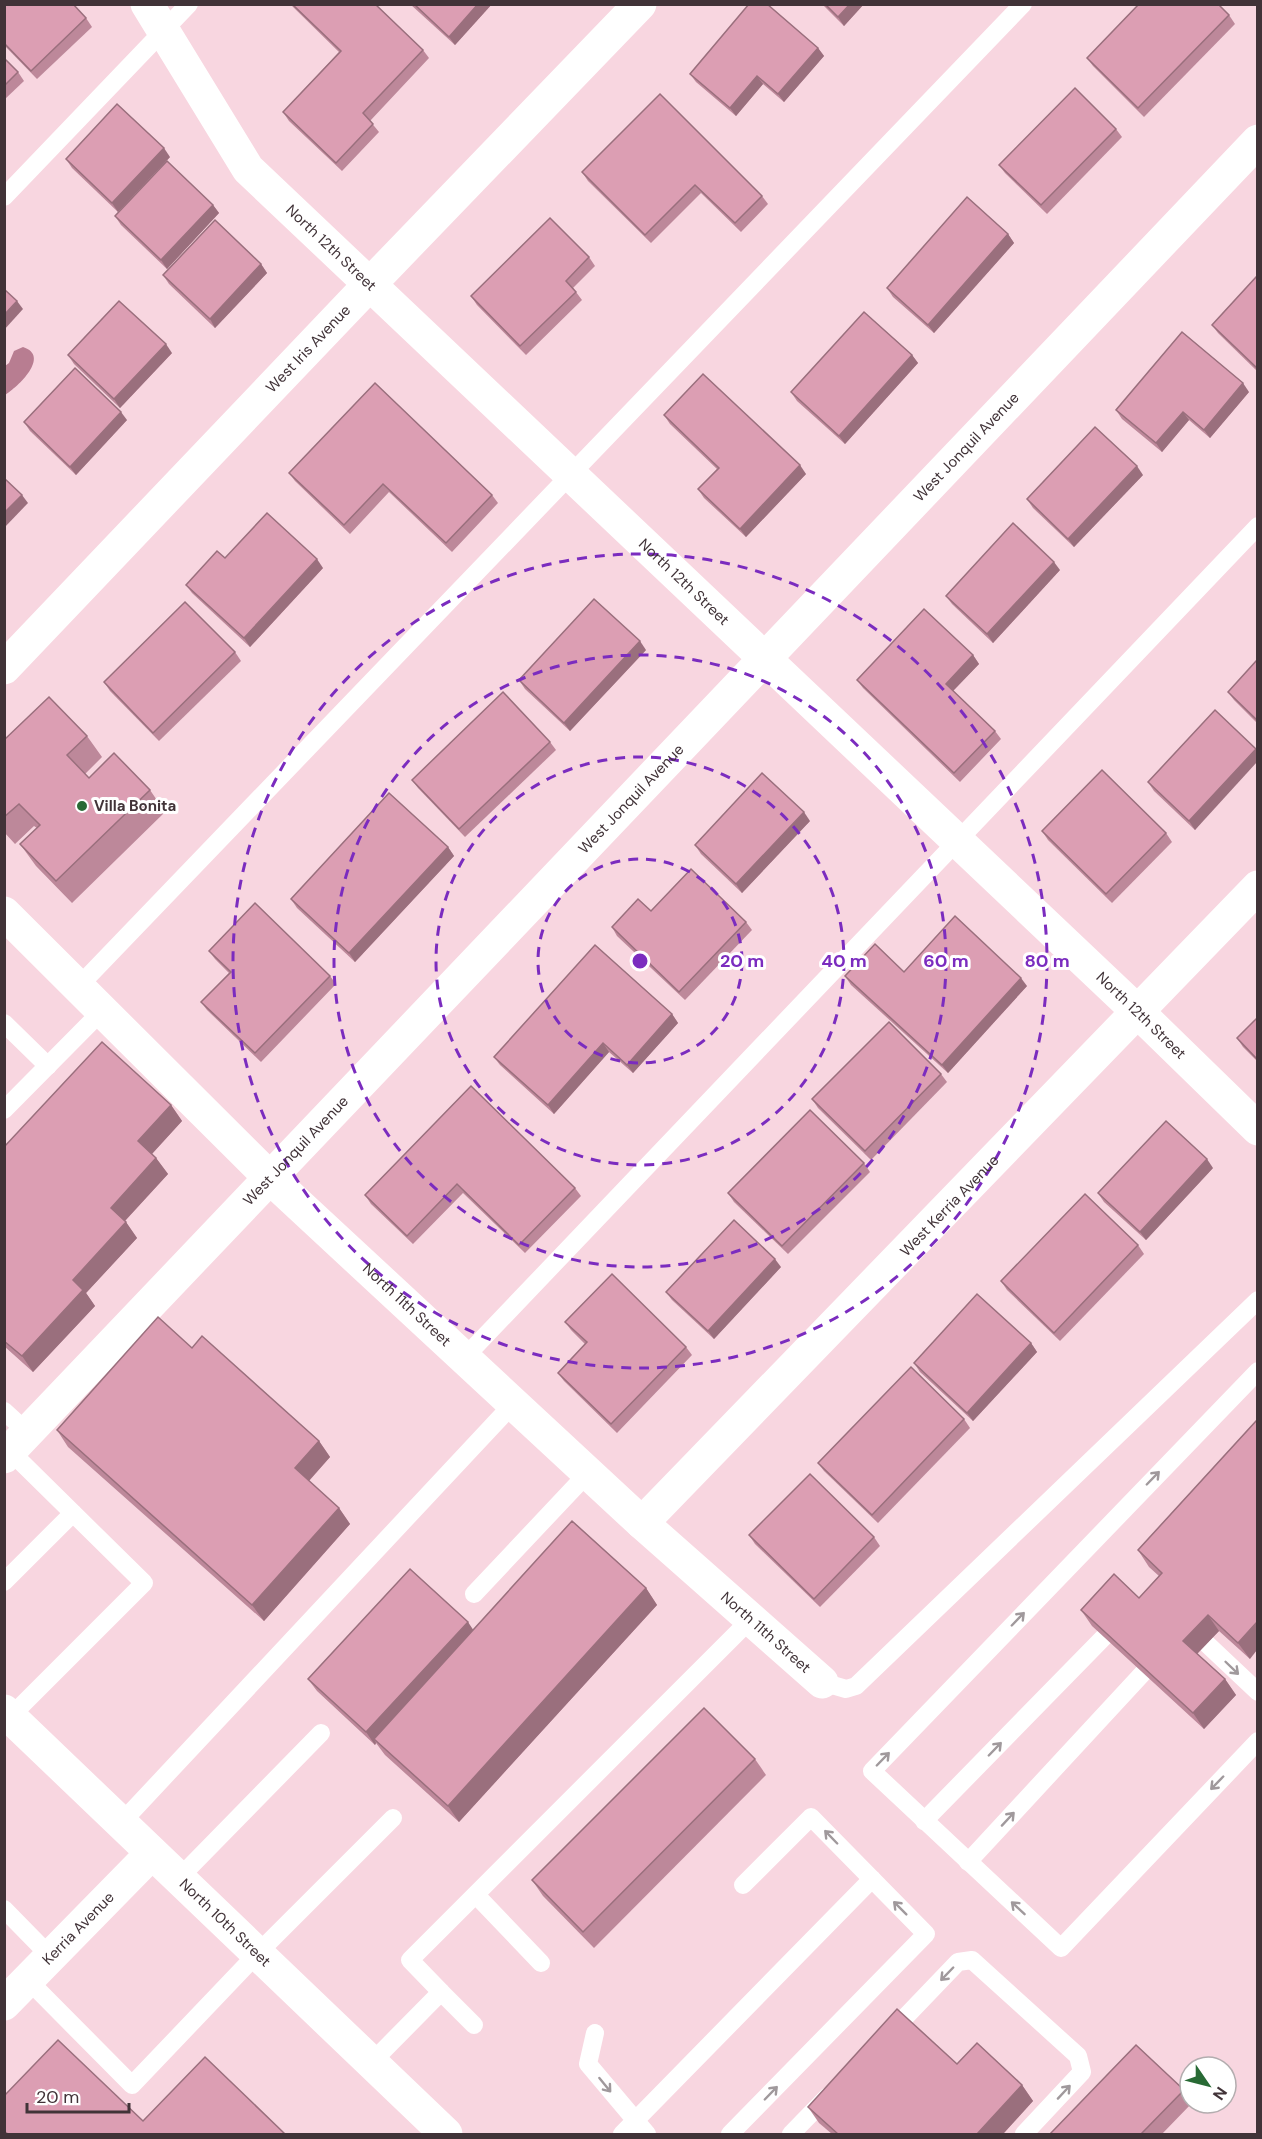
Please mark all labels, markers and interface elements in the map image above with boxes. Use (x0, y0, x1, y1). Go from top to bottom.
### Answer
street label: North 12th Street (282, 200, 381, 296)
street label: West Iris Avenue (261, 300, 355, 397)
street label: West Jonquil Avenue (909, 388, 1023, 506)
street label: North 12th Street (634, 534, 734, 630)
street label: West Jonquil Avenue (574, 740, 688, 858)
place label: Villa Bonita (94, 796, 176, 816)
marker: Villa Bonita (75, 799, 89, 813)
text: 20 m (720, 949, 764, 973)
text: 40 m (821, 949, 867, 973)
text: 60 m (923, 949, 969, 973)
text: 80 m (1024, 949, 1070, 973)
centre of rings (630, 951, 650, 971)
street label: North 12th Street (1092, 967, 1191, 1064)
street label: West Jonquil Avenue (239, 1092, 353, 1210)
street label: West Kerria Avenue (896, 1150, 1003, 1261)
street label: North 11th Street (358, 1259, 455, 1351)
one-way arrow (1146, 1471, 1161, 1486)
street label: North 11th Street (717, 1587, 815, 1678)
one-way arrow (1011, 1611, 1025, 1626)
one-way arrow (1225, 1661, 1240, 1675)
one-way arrow (987, 1742, 1002, 1757)
one-way arrow (876, 1752, 890, 1767)
one-way arrow (1210, 1776, 1224, 1791)
one-way arrow (1000, 1812, 1014, 1827)
one-way arrow (824, 1830, 838, 1845)
street label: North 10th Street (175, 1874, 275, 1971)
street label: Kerria Avenue (38, 1887, 118, 1969)
one-way arrow (893, 1901, 908, 1916)
one-way arrow (1010, 1901, 1025, 1915)
one-way arrow (940, 1966, 955, 1981)
north arrow (1178, 2055, 1238, 2115)
scale bar (27, 2076, 129, 2114)
one-way arrow (598, 2076, 611, 2092)
text: N (1208, 2083, 1232, 2104)
text: 20 m (36, 2085, 79, 2109)
one-way arrow (764, 2085, 778, 2100)
one-way arrow (1056, 2085, 1070, 2100)

